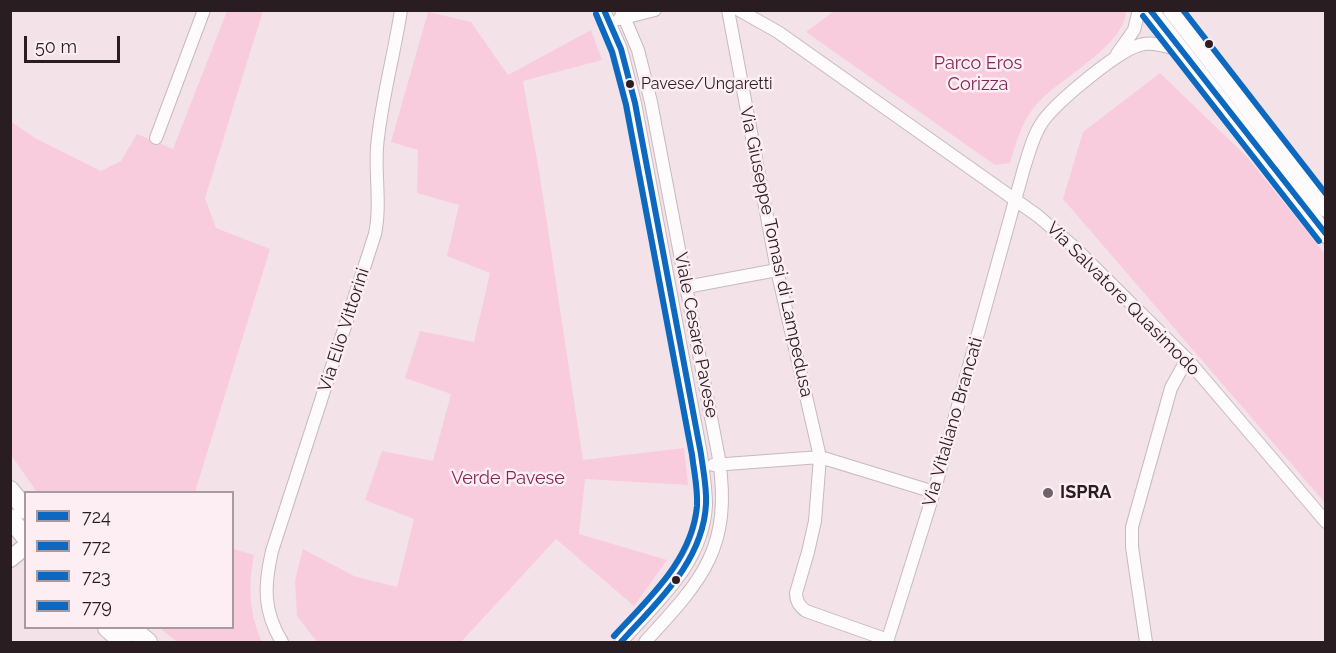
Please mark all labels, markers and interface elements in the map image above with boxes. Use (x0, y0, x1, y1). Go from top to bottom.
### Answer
scale bar (27, 24, 123, 62)
text: 50 m (35, 36, 77, 57)
unlabelled marker (1203, 38, 1215, 50)
park label: Parco Eros Corizza (934, 53, 1022, 96)
place label: Pavese/Ungaretti (641, 74, 773, 94)
marker: Pavese/Ungaretti (624, 78, 636, 90)
street label: Via Giuseppe Tomasi di Lampedusa (735, 105, 817, 399)
street label: Via Salvatore Quasimodo (1042, 218, 1204, 380)
street label: Viale Cesare Pavese (669, 250, 723, 420)
street label: Via Elio Vittorini (314, 265, 374, 395)
street label: Via Vitaliano Brancati (918, 335, 988, 509)
park label: Verde Pavese (451, 468, 565, 490)
place label: ISPRA (1060, 482, 1111, 504)
marker: ISPRA (1041, 486, 1055, 500)
legend (24, 491, 234, 629)
text: 724 (82, 506, 111, 527)
text: 772 (82, 536, 111, 557)
text: 723 (82, 566, 111, 587)
unlabelled marker (670, 574, 682, 586)
text: 779 (82, 596, 112, 617)

